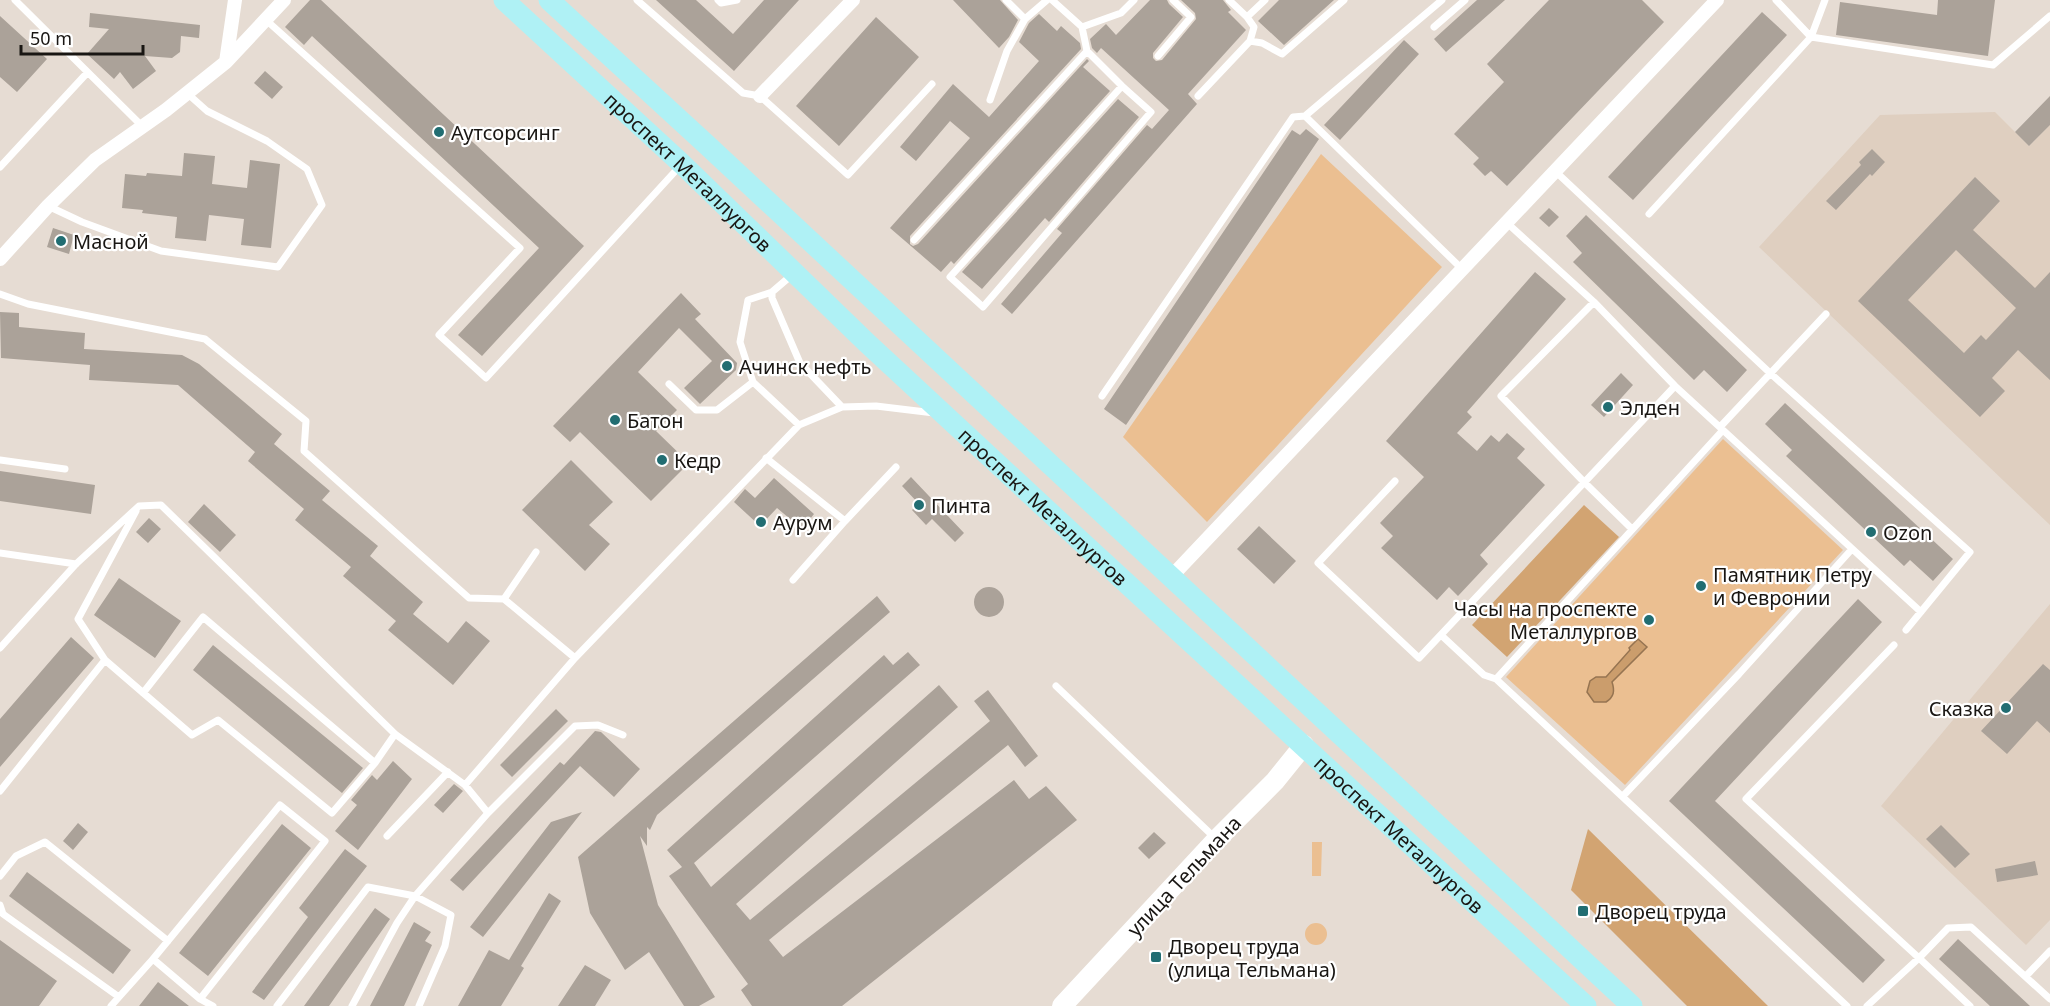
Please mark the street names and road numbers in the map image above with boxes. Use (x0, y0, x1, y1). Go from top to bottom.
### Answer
street label: проспект Металлургов (599, 86, 778, 258)
street label: проспект Металлургов (953, 421, 1134, 592)
street label: проспект Металлургов (1309, 749, 1490, 919)
street label: улица Тельмана (1121, 810, 1247, 942)

